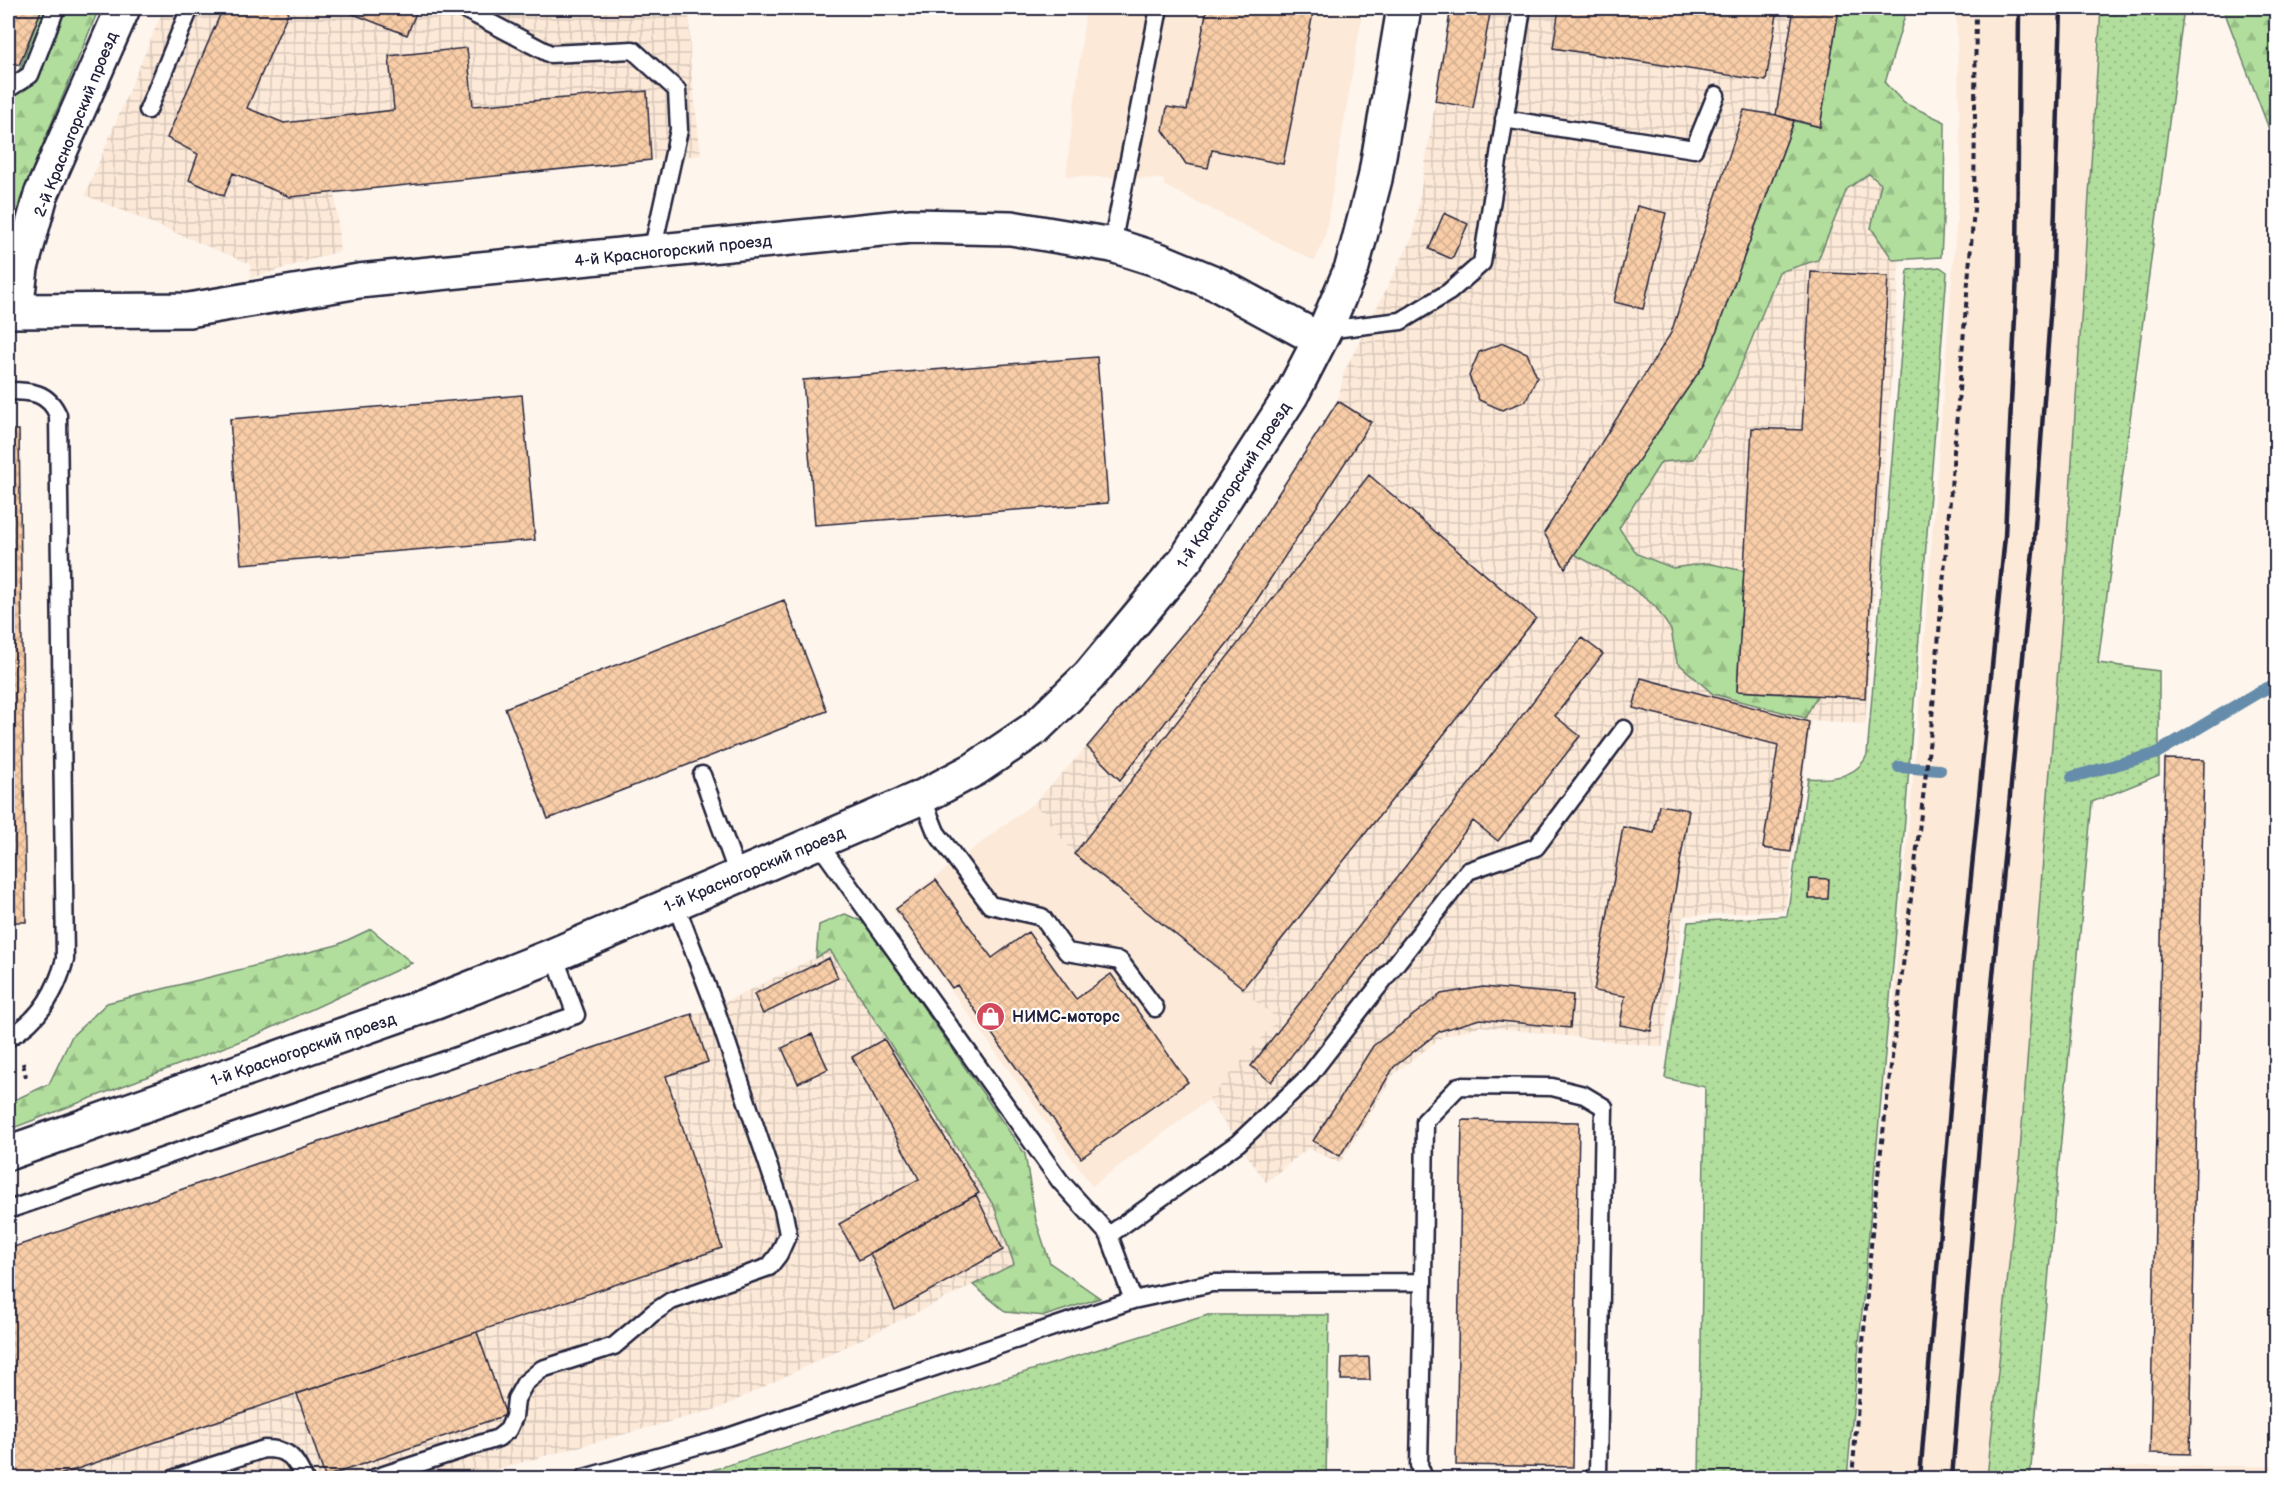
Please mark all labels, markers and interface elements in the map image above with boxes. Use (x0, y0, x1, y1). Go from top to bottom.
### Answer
street label: 2-й Красногорский проезд (31, 29, 122, 220)
street label: 4-й Красногорский проезд (574, 232, 773, 271)
street label: 1-й Красногорский проезд (1173, 399, 1295, 573)
street label: 1-й Красногорский проезд (661, 824, 848, 917)
shop icon: НИМС-моторс (975, 1000, 1007, 1032)
place label: НИМС-моторс (1012, 1008, 1120, 1027)
street label: 1-й Красногорский проезд (208, 1010, 399, 1091)

